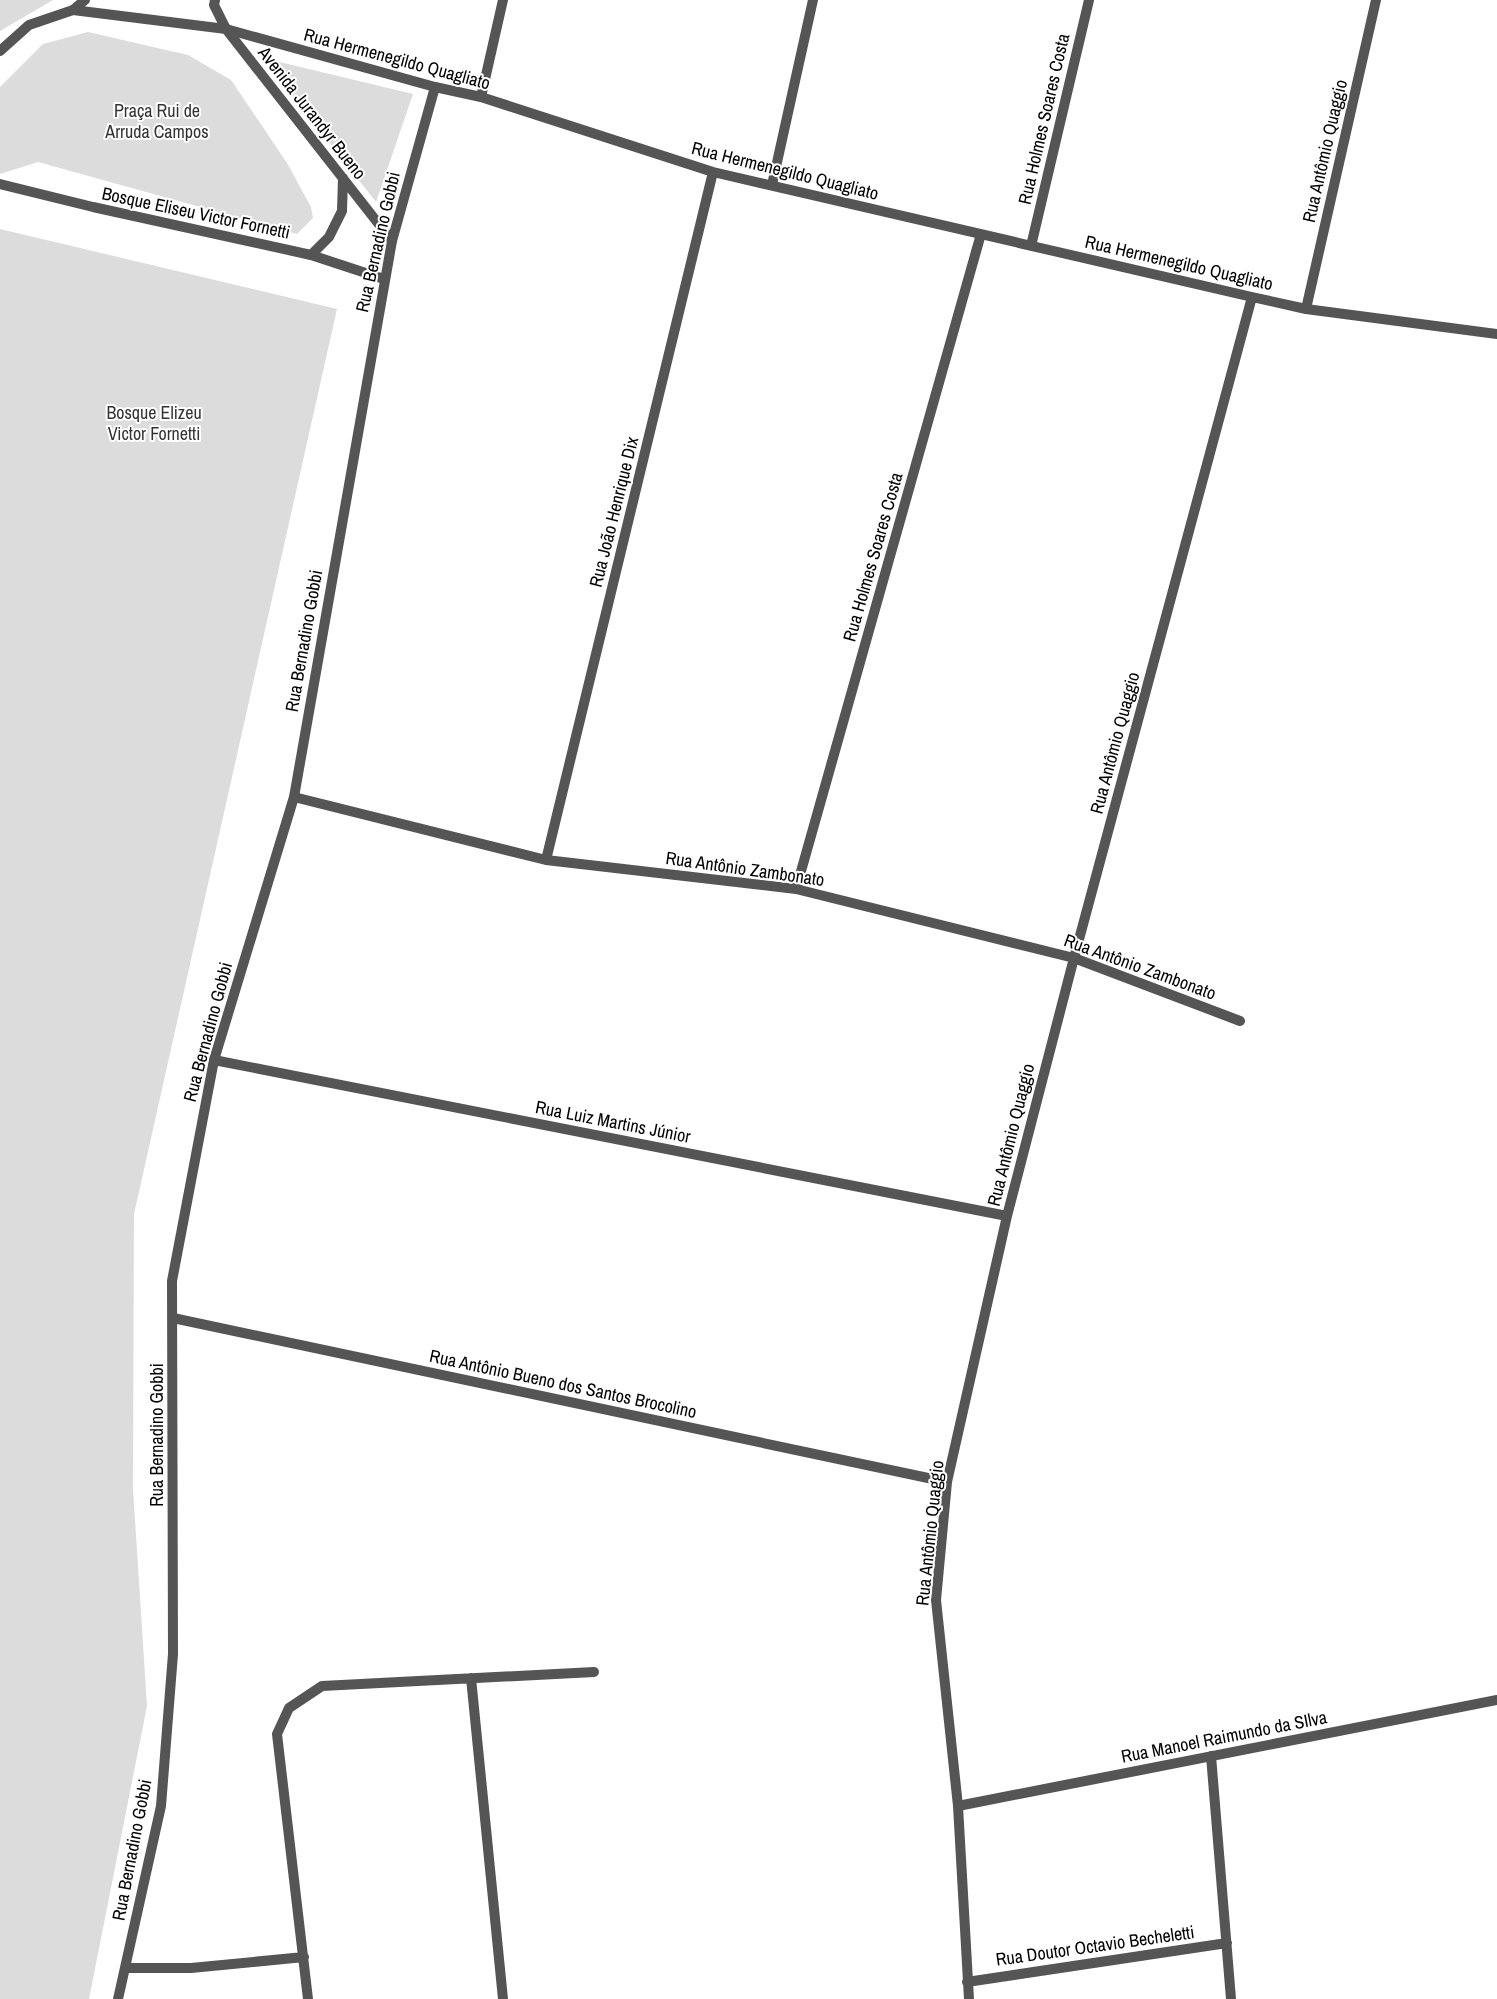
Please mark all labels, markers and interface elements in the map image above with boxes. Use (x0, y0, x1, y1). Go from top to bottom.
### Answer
street label: Rua Hermenegildo Quagliato (301, 22, 493, 95)
street label: Rua Holmes Soares Costa (1012, 31, 1075, 207)
street label: Avenida Jurandyr Bueno (252, 40, 372, 184)
street label: Rua Antômio Quaggio (1296, 77, 1353, 225)
park label: Praça Rui de Arruda Campos (104, 98, 209, 144)
street label: Rua Hermenegildo Quagliato (689, 135, 881, 206)
street label: Rua Bernadino Gobbi (349, 169, 406, 315)
street label: Bosque Eliseu Victor Fornetti (100, 180, 293, 245)
street label: Rua Hermenegildo Quagliato (1083, 229, 1275, 296)
park label: Bosque Elizeu Victor Fornetti (106, 400, 202, 446)
street label: Rua João Henrique Dix (583, 433, 644, 590)
street label: Rua Holmes Soares Costa (836, 469, 909, 644)
street label: Rua Bernadino Gobbi (279, 568, 328, 714)
street label: Rua Antômio Quaggio (1084, 669, 1145, 817)
street label: Rua Antônio Zambonato (664, 845, 826, 892)
street label: Rua Antônio Zambonato (1061, 927, 1220, 1006)
street label: Rua Bernadino Gobbi (177, 959, 238, 1104)
street label: Rua Antômio Quaggio (981, 1061, 1040, 1209)
street label: Rua Luiz Martins Júnior (533, 1094, 693, 1149)
street label: Rua Antônio Bueno dos Santos Brocolino (427, 1343, 699, 1424)
street label: Rua Bernadino Gobbi (144, 1363, 169, 1507)
street label: Rua Antômio Quaggio (909, 1459, 950, 1607)
street label: Rua Manoel Raimundo da SIlva (1119, 1704, 1329, 1769)
street label: Rua Bernadino Gobbi (106, 1777, 157, 1923)
street label: Rua Doutor Octavio Becheletti (994, 1919, 1196, 1972)

